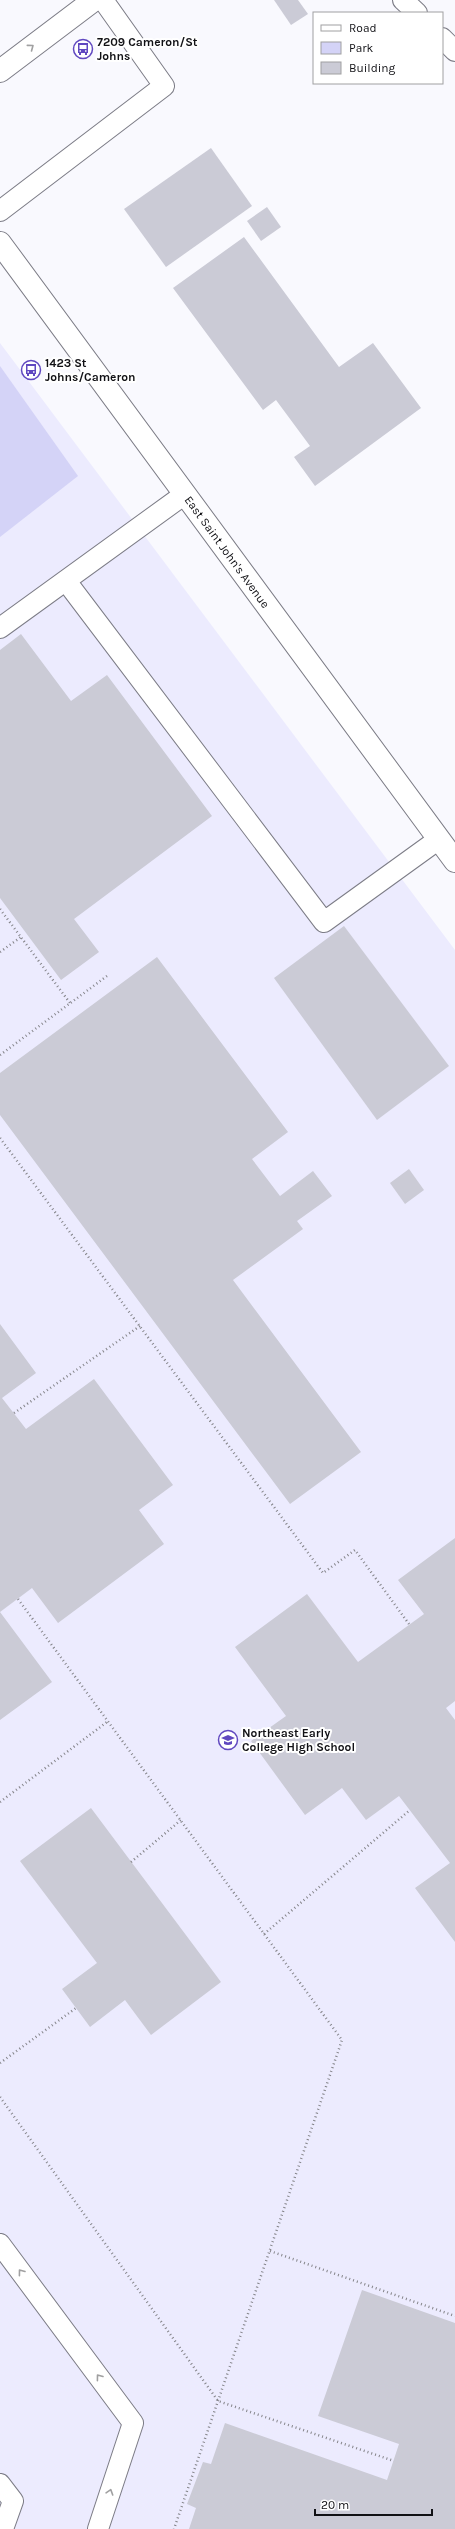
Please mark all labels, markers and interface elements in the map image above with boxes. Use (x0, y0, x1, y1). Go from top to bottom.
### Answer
legend (313, 12, 443, 84)
text: Road (349, 21, 377, 35)
place label: 7209 Cameron/St Johns (97, 35, 198, 63)
bus stop icon: 7209 Cameron/St Johns (72, 38, 94, 60)
text: Park (349, 41, 374, 55)
one-way arrow (27, 45, 34, 52)
text: Building (349, 61, 396, 75)
place label: 1423 St Johns/Cameron (45, 356, 135, 384)
bus stop icon: 1423 St Johns/Cameron (20, 359, 42, 381)
street label: East Saint John's Avenue (182, 493, 272, 611)
place label: Northeast Early College High School (242, 1726, 355, 1754)
school or university icon: Northeast Early College High School (217, 1729, 239, 1751)
one-way arrow (19, 2270, 26, 2277)
one-way arrow (97, 2374, 104, 2381)
one-way arrow (105, 2489, 114, 2496)
scale bar (315, 2491, 432, 2517)
text: 20 m (321, 2498, 349, 2512)

